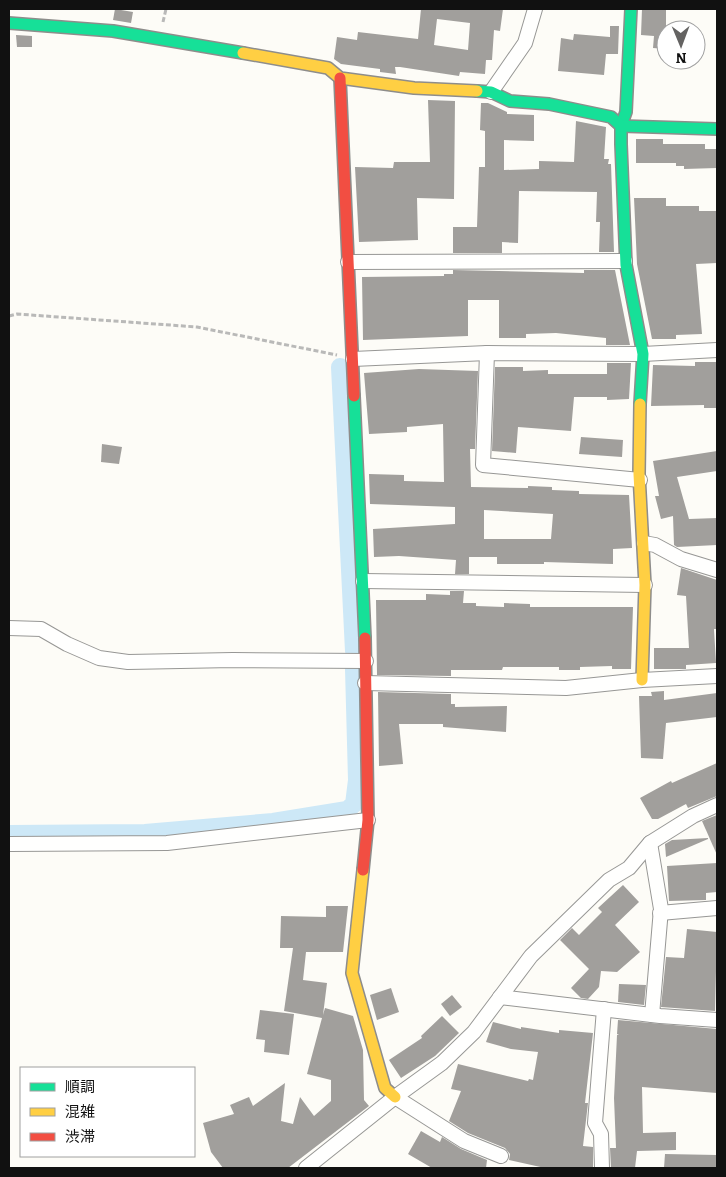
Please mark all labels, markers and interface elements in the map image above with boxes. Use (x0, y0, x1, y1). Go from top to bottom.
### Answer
north arrow (656, 20, 706, 70)
text: N (675, 49, 687, 66)
legend (20, 1067, 195, 1157)
text: 順調 (65, 1078, 95, 1096)
text: 混雑 (65, 1103, 95, 1121)
text: 渋滞 (65, 1128, 95, 1146)

